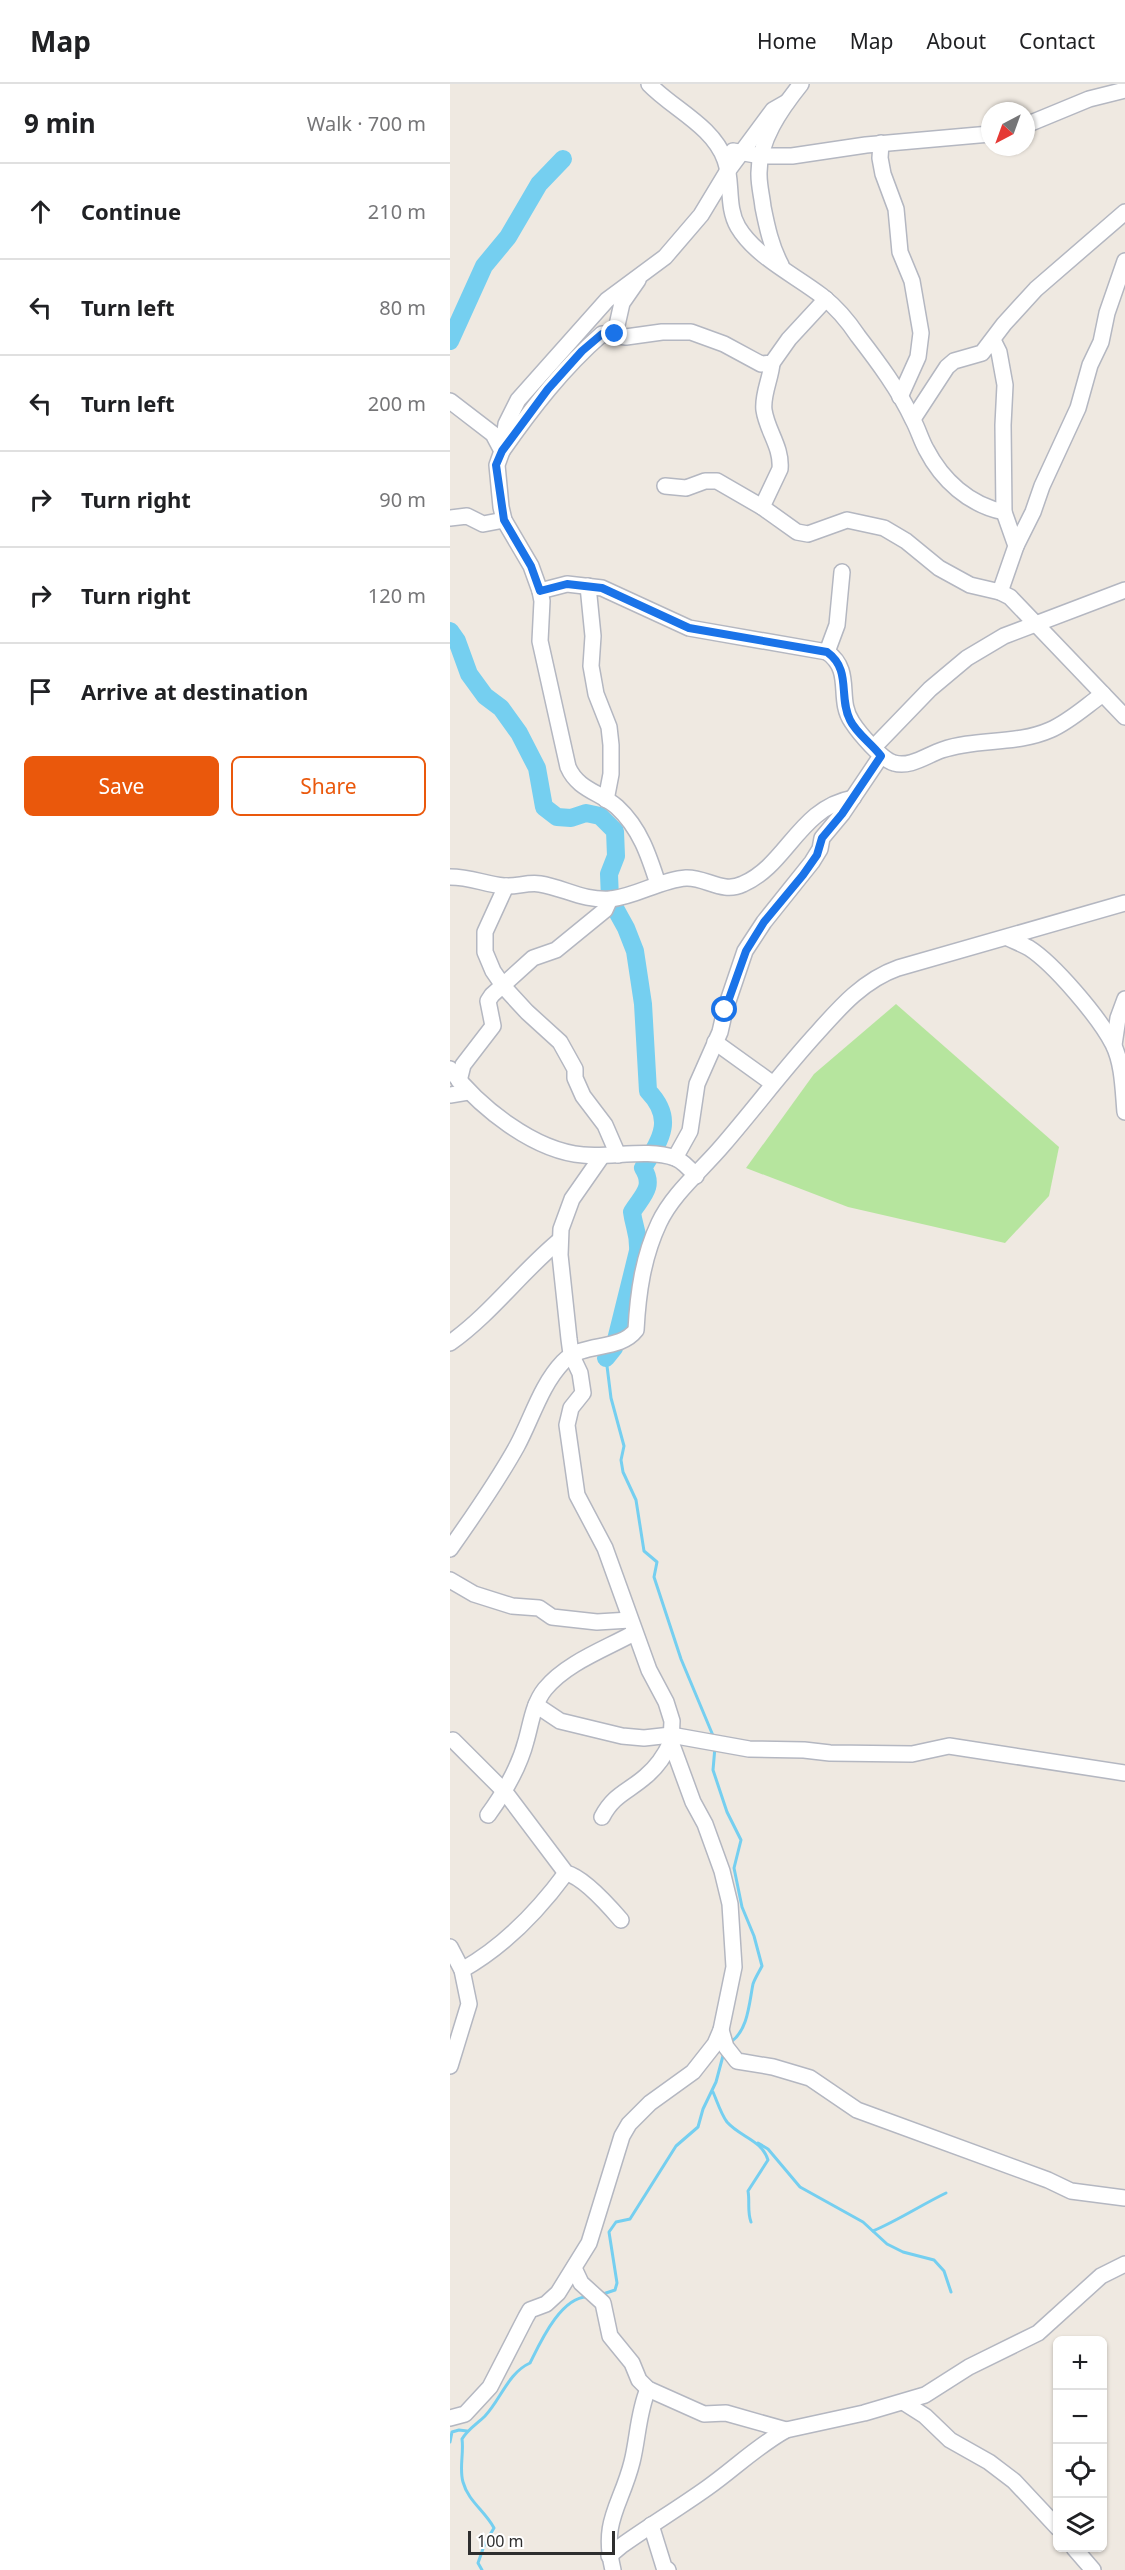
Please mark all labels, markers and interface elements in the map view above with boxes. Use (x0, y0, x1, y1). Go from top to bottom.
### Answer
text: Map (30, 22, 91, 60)
text: Home (757, 27, 817, 55)
text: Map (850, 27, 893, 55)
text: About (926, 27, 986, 55)
text: Contact (1019, 27, 1095, 55)
north arrow (981, 102, 1035, 156)
text: 9 min (24, 105, 96, 141)
text: Walk · 700 m (307, 110, 426, 137)
icon: ahead (24, 195, 57, 228)
text: Continue (81, 196, 181, 226)
text: 210 m (368, 198, 426, 225)
icon: left (24, 291, 57, 324)
text: Turn left (81, 292, 175, 322)
text: 80 m (379, 294, 426, 321)
route end (601, 320, 627, 346)
icon: left (24, 387, 57, 420)
text: Turn left (81, 388, 175, 418)
text: 200 m (368, 390, 426, 417)
icon: right (24, 483, 57, 516)
text: Turn right (81, 484, 191, 514)
text: 90 m (379, 486, 426, 513)
icon: right (24, 579, 57, 612)
text: Turn right (81, 580, 191, 610)
text: 120 m (368, 582, 426, 609)
icon: arrive (24, 675, 57, 708)
text: Arrive at destination (81, 676, 308, 706)
button: Save (24, 756, 219, 816)
button: Share (231, 756, 426, 816)
route start (711, 996, 737, 1022)
map controls (1053, 2336, 1107, 2552)
button: + (1053, 2336, 1107, 2390)
button: − (1053, 2390, 1107, 2444)
button: locate (1053, 2444, 1107, 2498)
button: layers (1053, 2498, 1107, 2552)
scale bar (468, 2528, 615, 2556)
text: 100 m (477, 2530, 524, 2552)

